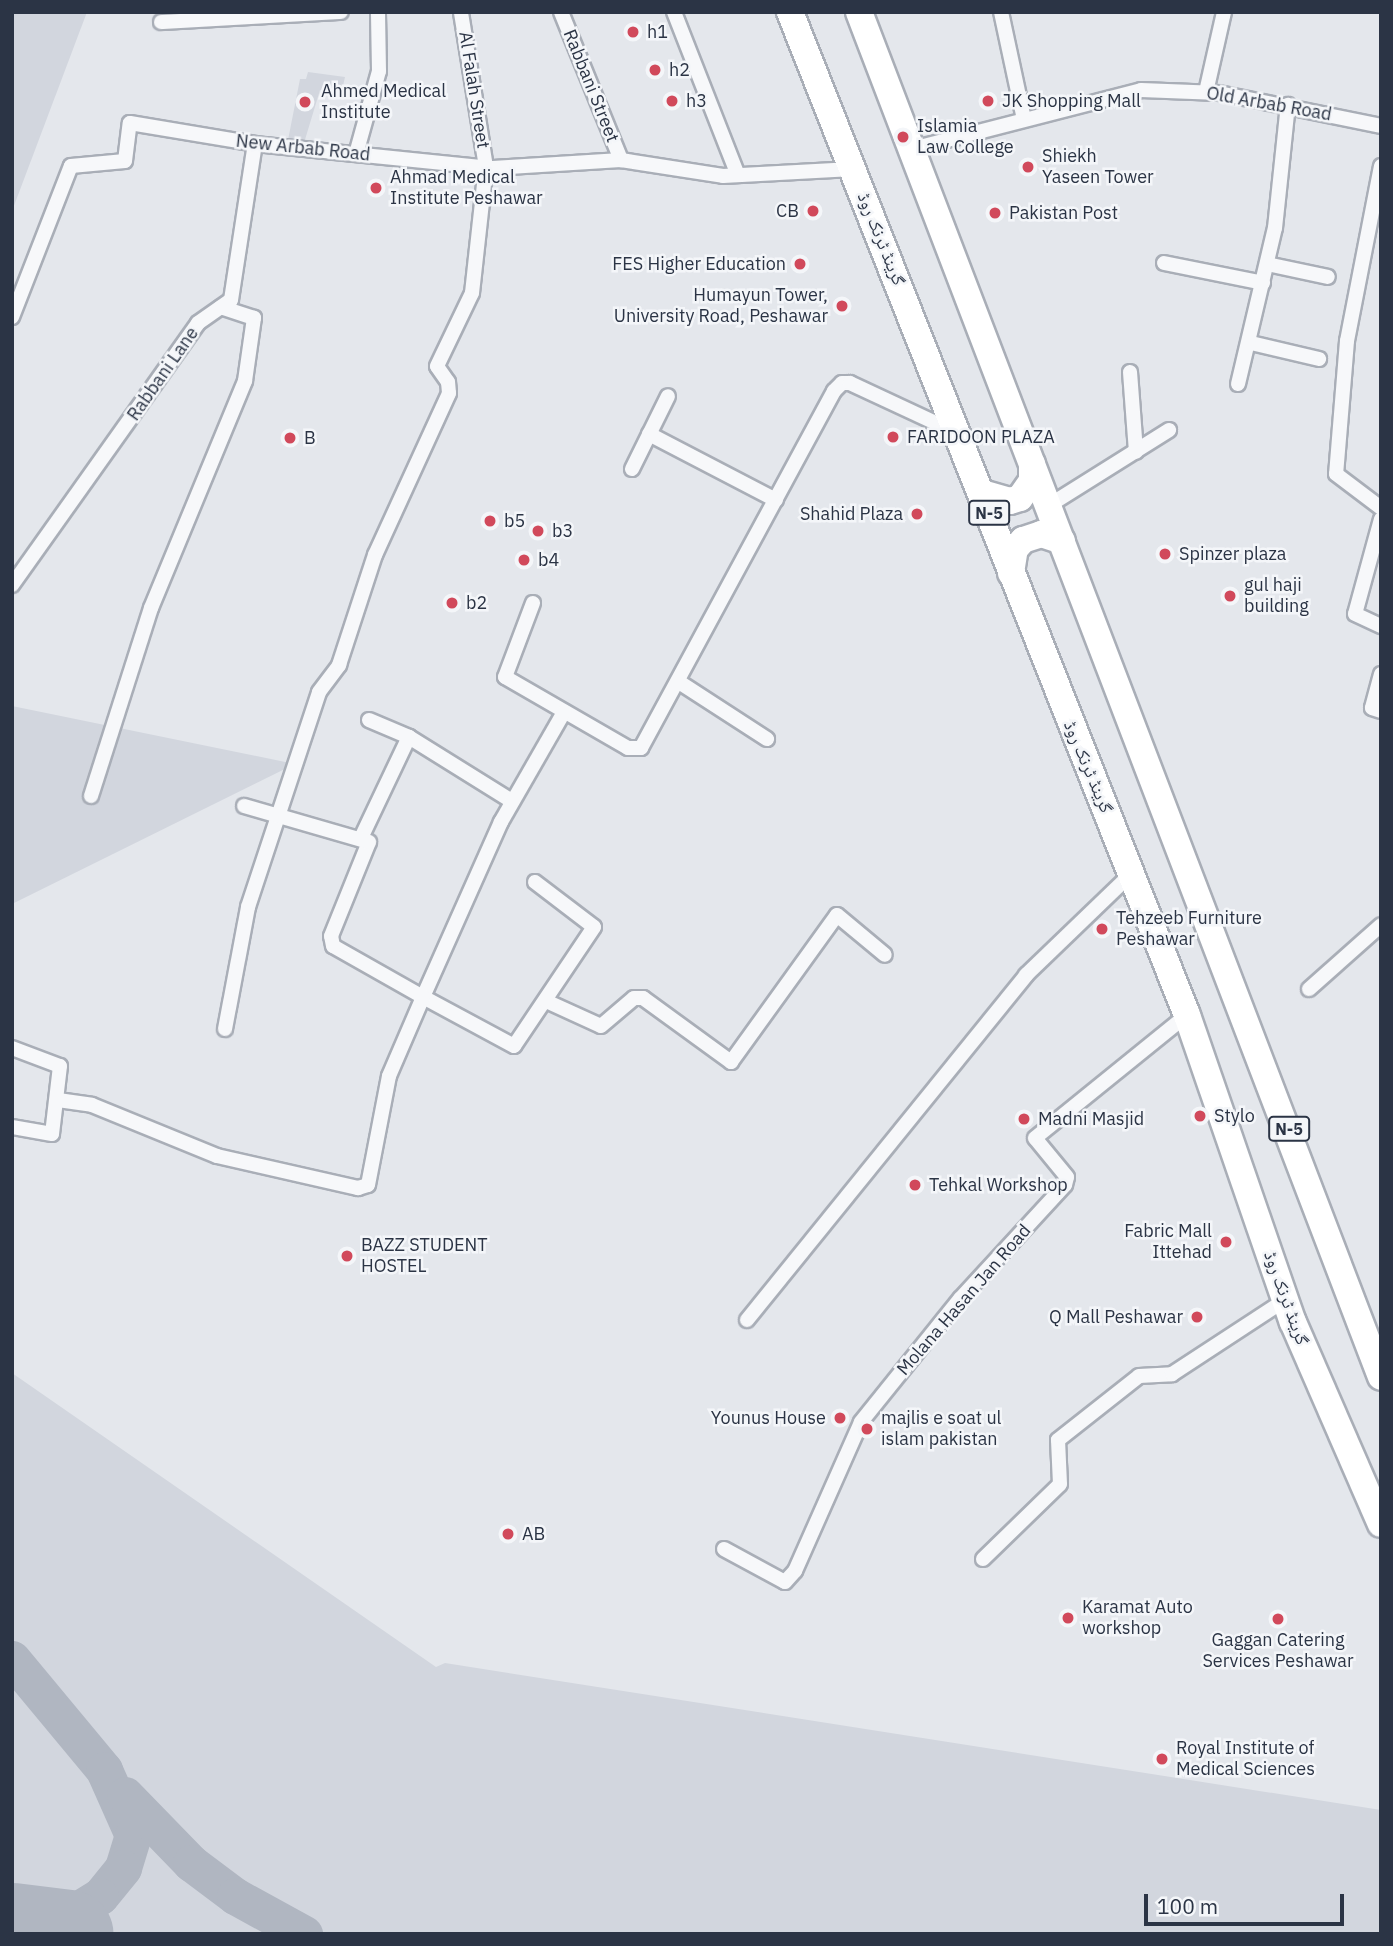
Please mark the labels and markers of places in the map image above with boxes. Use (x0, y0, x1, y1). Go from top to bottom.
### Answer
place label: h1 (647, 21, 668, 43)
marker: h1 (625, 24, 641, 40)
place label: h2 (669, 59, 690, 81)
marker: h2 (647, 62, 663, 78)
place label: Ahmed Medical Institute (321, 81, 446, 124)
place label: h3 (686, 90, 707, 112)
place label: JK Shopping Mall (1002, 90, 1141, 112)
marker: Ahmed Medical Institute (295, 92, 315, 112)
marker: h3 (664, 93, 680, 109)
marker: JK Shopping Mall (980, 93, 996, 109)
place label: Islamia Law College (917, 116, 1014, 158)
marker: Islamia Law College (895, 129, 911, 145)
place label: Shiekh Yaseen Tower (1042, 146, 1154, 188)
marker: Shiekh Yaseen Tower (1020, 159, 1036, 175)
place label: Ahmad Medical Institute Peshawar (390, 167, 543, 210)
marker: Ahmad Medical Institute Peshawar (368, 180, 384, 196)
place label: CB (776, 200, 799, 222)
place label: Pakistan Post (1009, 202, 1118, 224)
marker: CB (805, 203, 821, 219)
marker: Pakistan Post (987, 205, 1003, 221)
place label: FES Higher Education (612, 253, 786, 275)
marker: FES Higher Education (792, 256, 808, 272)
place label: Humayun Tower, University Road, Peshawar (614, 285, 828, 328)
marker: Humayun Tower, University Road, Peshawar (834, 298, 850, 314)
place label: FARIDOON PLAZA (907, 426, 1055, 448)
place label: B (304, 427, 316, 449)
marker: FARIDOON PLAZA (885, 429, 901, 445)
marker: B (282, 430, 298, 446)
place label: Shahid Plaza (800, 503, 903, 525)
marker: Shahid Plaza (909, 506, 925, 522)
place label: b5 (504, 510, 525, 532)
marker: b5 (482, 513, 498, 529)
place label: b3 (552, 520, 573, 542)
marker: b3 (530, 523, 546, 539)
place label: Spinzer plaza (1179, 543, 1286, 565)
marker: Spinzer plaza (1157, 546, 1173, 562)
place label: b4 (538, 549, 559, 571)
marker: b4 (516, 552, 532, 568)
place label: gul haji building (1244, 575, 1309, 618)
marker: gul haji building (1222, 588, 1238, 604)
place label: b2 (466, 592, 487, 614)
marker: b2 (444, 595, 460, 611)
place label: Tehzeeb Furniture Peshawar (1116, 908, 1262, 950)
marker: Tehzeeb Furniture Peshawar (1094, 921, 1110, 937)
place label: Stylo (1214, 1105, 1255, 1127)
place label: Madni Masjid (1038, 1108, 1144, 1130)
marker: Stylo (1192, 1108, 1208, 1124)
marker: Madni Masjid (1016, 1111, 1032, 1127)
place label: Tehkal Workshop (929, 1174, 1068, 1196)
marker: Tehkal Workshop (907, 1177, 923, 1193)
place label: Fabric Mall Ittehad (1124, 1221, 1212, 1264)
marker: Fabric Mall Ittehad (1218, 1234, 1234, 1250)
place label: BAZZ STUDENT HOSTEL (361, 1235, 488, 1278)
marker: BAZZ STUDENT HOSTEL (339, 1248, 355, 1264)
place label: Q Mall Peshawar (1049, 1306, 1183, 1328)
marker: Q Mall Peshawar (1189, 1309, 1205, 1325)
place label: Younus House (711, 1407, 826, 1429)
place label: majlis e soat ul islam pakistan (881, 1408, 1002, 1450)
marker: Younus House (832, 1410, 848, 1426)
marker: majlis e soat ul islam pakistan (859, 1421, 875, 1437)
place label: AB (522, 1523, 545, 1545)
marker: AB (500, 1526, 516, 1542)
place label: Karamat Auto workshop (1082, 1597, 1193, 1640)
marker: Karamat Auto workshop (1060, 1610, 1076, 1626)
marker: Gaggan Catering Services Peshawar (1270, 1611, 1286, 1627)
place label: Gaggan Catering Services Peshawar (1202, 1630, 1354, 1672)
place label: Royal Institute of Medical Sciences (1176, 1738, 1315, 1780)
marker: Royal Institute of Medical Sciences (1154, 1751, 1170, 1767)

